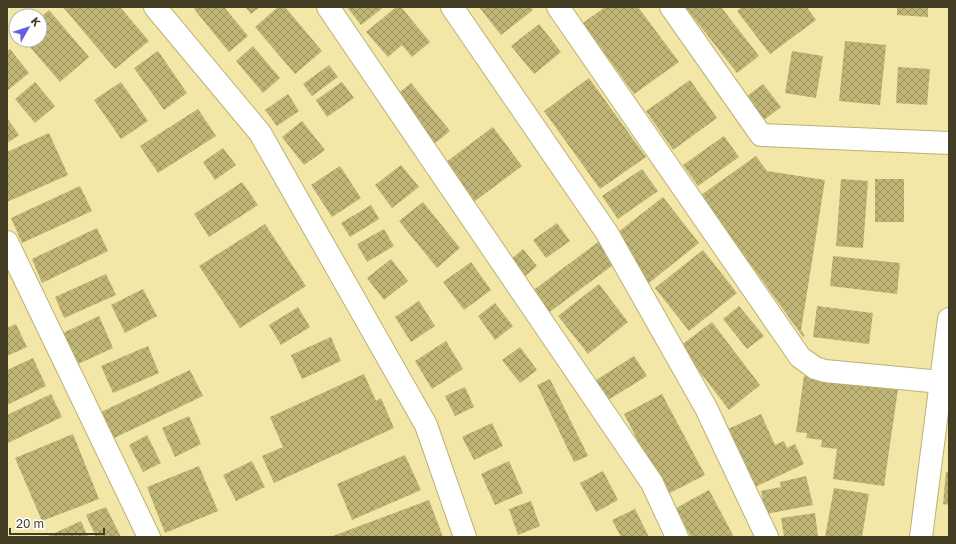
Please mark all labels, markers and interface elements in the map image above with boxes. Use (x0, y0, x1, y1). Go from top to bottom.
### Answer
north arrow (8, 8, 48, 48)
text: K (29, 14, 44, 29)
scale bar (10, 510, 104, 536)
text: 20 m (16, 516, 44, 531)

